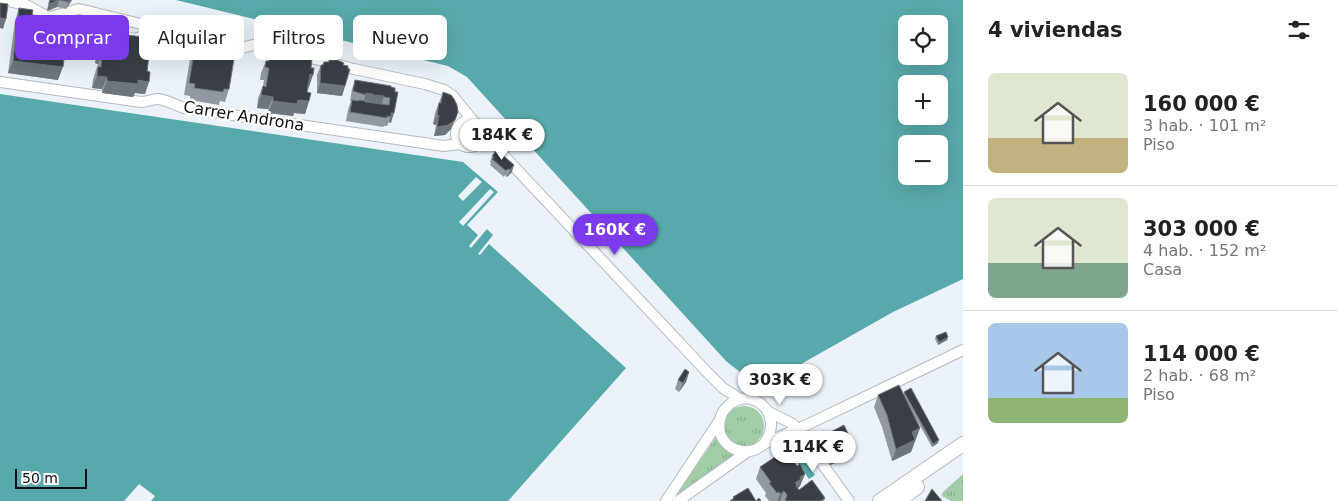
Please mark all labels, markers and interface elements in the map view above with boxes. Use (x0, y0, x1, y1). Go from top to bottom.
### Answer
chip: Comprar (15, 15, 129, 60)
chip: Alquilar (139, 15, 244, 60)
chip: Filtros (254, 15, 343, 60)
chip: Nuevo (353, 15, 447, 60)
map controls (898, 15, 948, 185)
button: locate (898, 15, 948, 65)
icon: filters (1285, 16, 1313, 44)
text: 4 viviendas (988, 18, 1123, 42)
button: + (898, 75, 948, 125)
text: 160 000 € (1143, 92, 1260, 116)
icon: home (1028, 93, 1088, 153)
street label: Carrer Androna (182, 97, 306, 135)
text: 3 hab. · 101 m² (1143, 116, 1266, 135)
pin: 184K € (461, 119, 543, 161)
text: 184K € (471, 125, 533, 144)
button: − (898, 135, 948, 185)
text: Piso (1143, 135, 1175, 154)
pin: 160K € (574, 214, 656, 256)
text: 303 000 € (1143, 217, 1260, 241)
icon: home (1028, 218, 1088, 278)
text: 160K € (584, 220, 646, 239)
text: 4 hab. · 152 m² (1143, 241, 1266, 260)
text: Casa (1143, 260, 1182, 279)
text: 114 000 € (1143, 342, 1260, 366)
icon: home (1028, 343, 1088, 403)
pin: 303K € (739, 364, 821, 406)
text: 2 hab. · 68 m² (1143, 366, 1256, 385)
text: 303K € (749, 370, 811, 389)
text: Piso (1143, 385, 1175, 404)
pin: 114K € (772, 430, 854, 473)
text: 114K € (782, 437, 844, 456)
scale bar (15, 466, 88, 489)
text: 50 m (22, 470, 58, 486)

